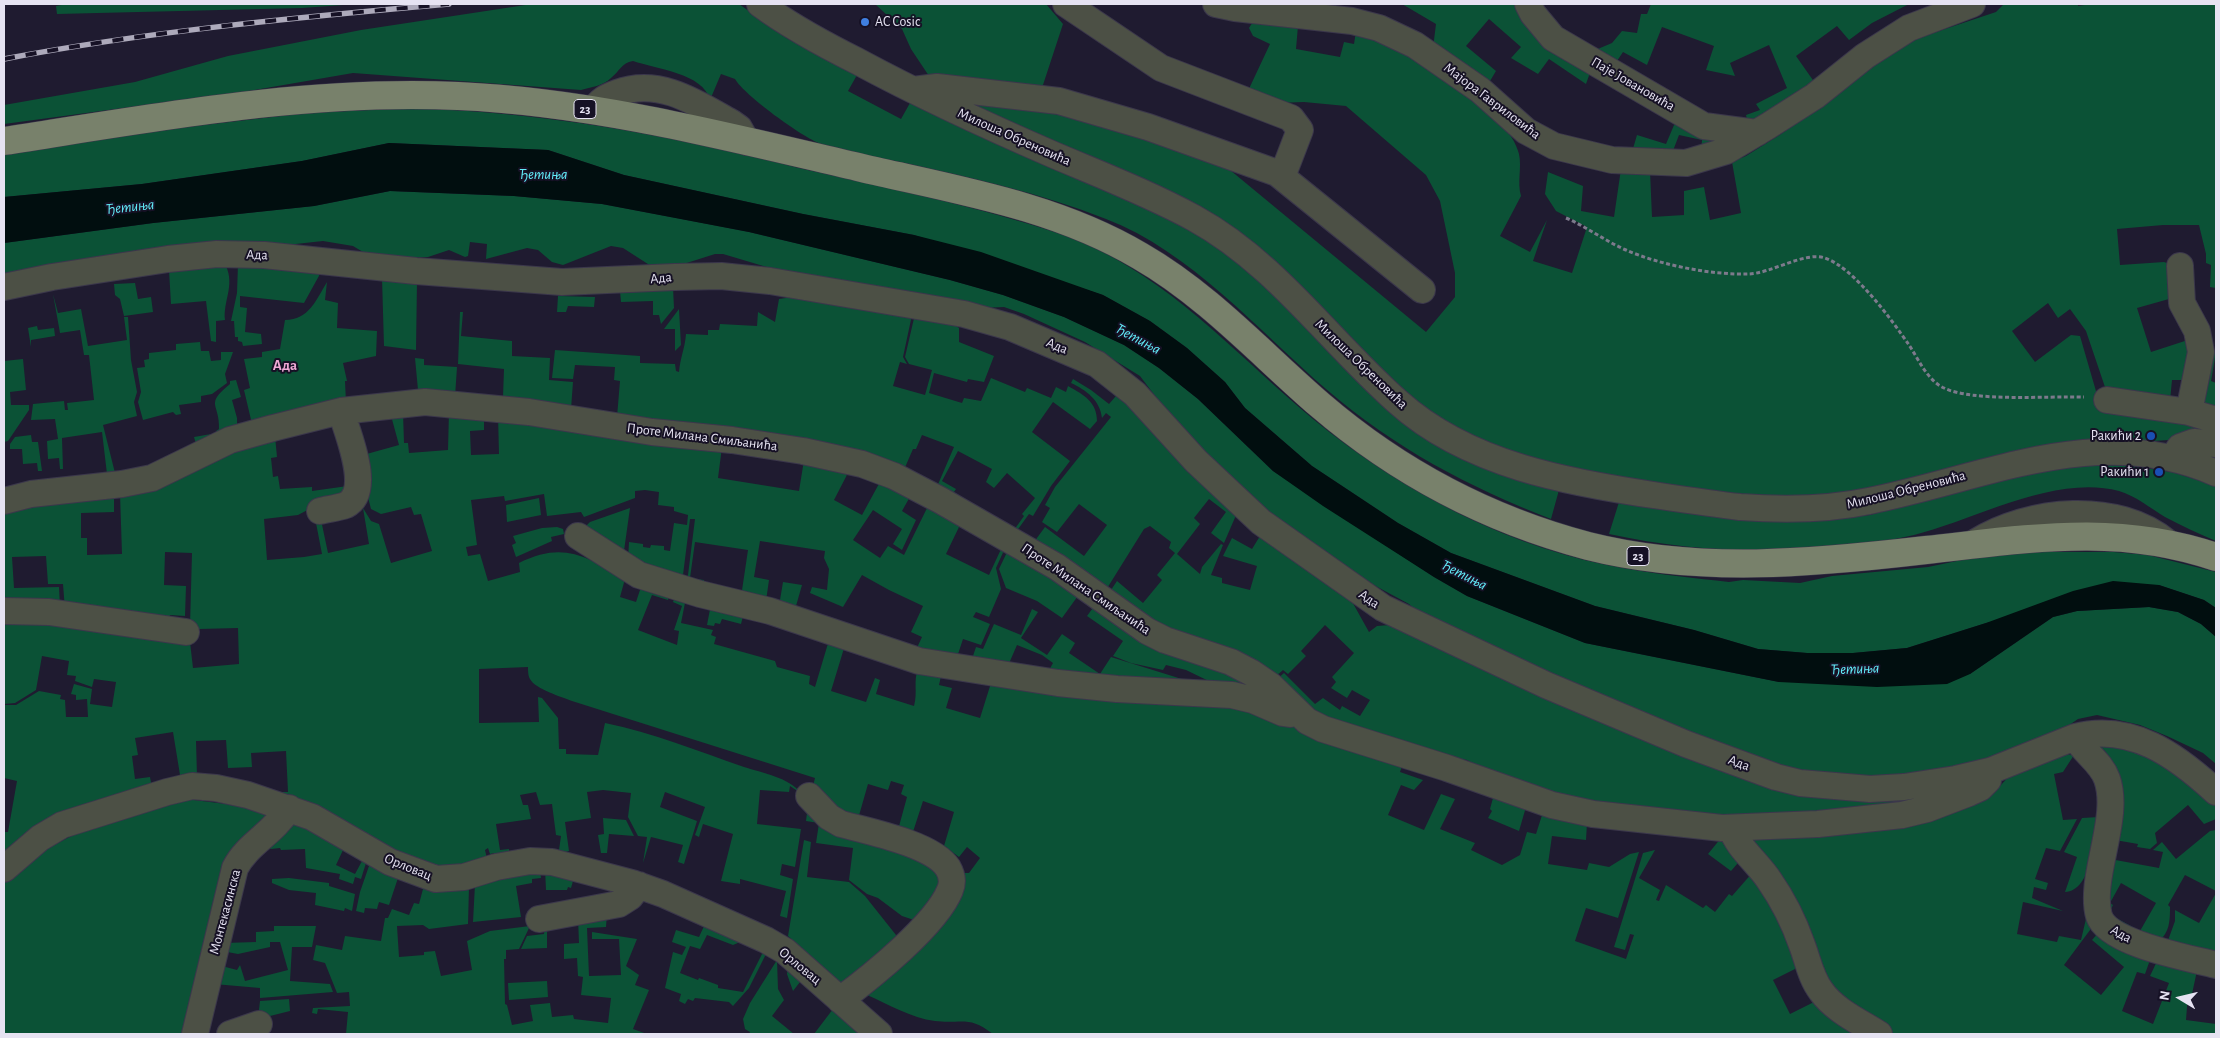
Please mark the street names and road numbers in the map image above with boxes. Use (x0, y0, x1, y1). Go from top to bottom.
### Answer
street label: Паје Јовановића (1588, 53, 1678, 115)
street label: Мајора Гавриловића (1440, 59, 1544, 143)
road number: 23 (574, 100, 596, 118)
street label: Милоша Обреновића (955, 104, 1073, 170)
street label: Ада (246, 246, 268, 264)
street label: Ада (649, 269, 673, 287)
street label: Милоша Обреновића (1311, 316, 1411, 412)
street label: Ада (1044, 334, 1070, 358)
street label: Проте Милана Смиљанића (626, 419, 778, 455)
street label: Милоша Обреновића (1845, 467, 1967, 513)
street label: Проте Милана Смиљанића (1018, 540, 1154, 638)
road number: 23 (1627, 546, 1649, 566)
street label: Ада (1355, 586, 1383, 612)
street label: Ада (1726, 751, 1752, 775)
street label: Орловац (382, 850, 434, 884)
street label: Монтекасинска (206, 868, 244, 956)
street label: Ада (2107, 921, 2135, 947)
street label: Орловац (775, 944, 825, 988)

